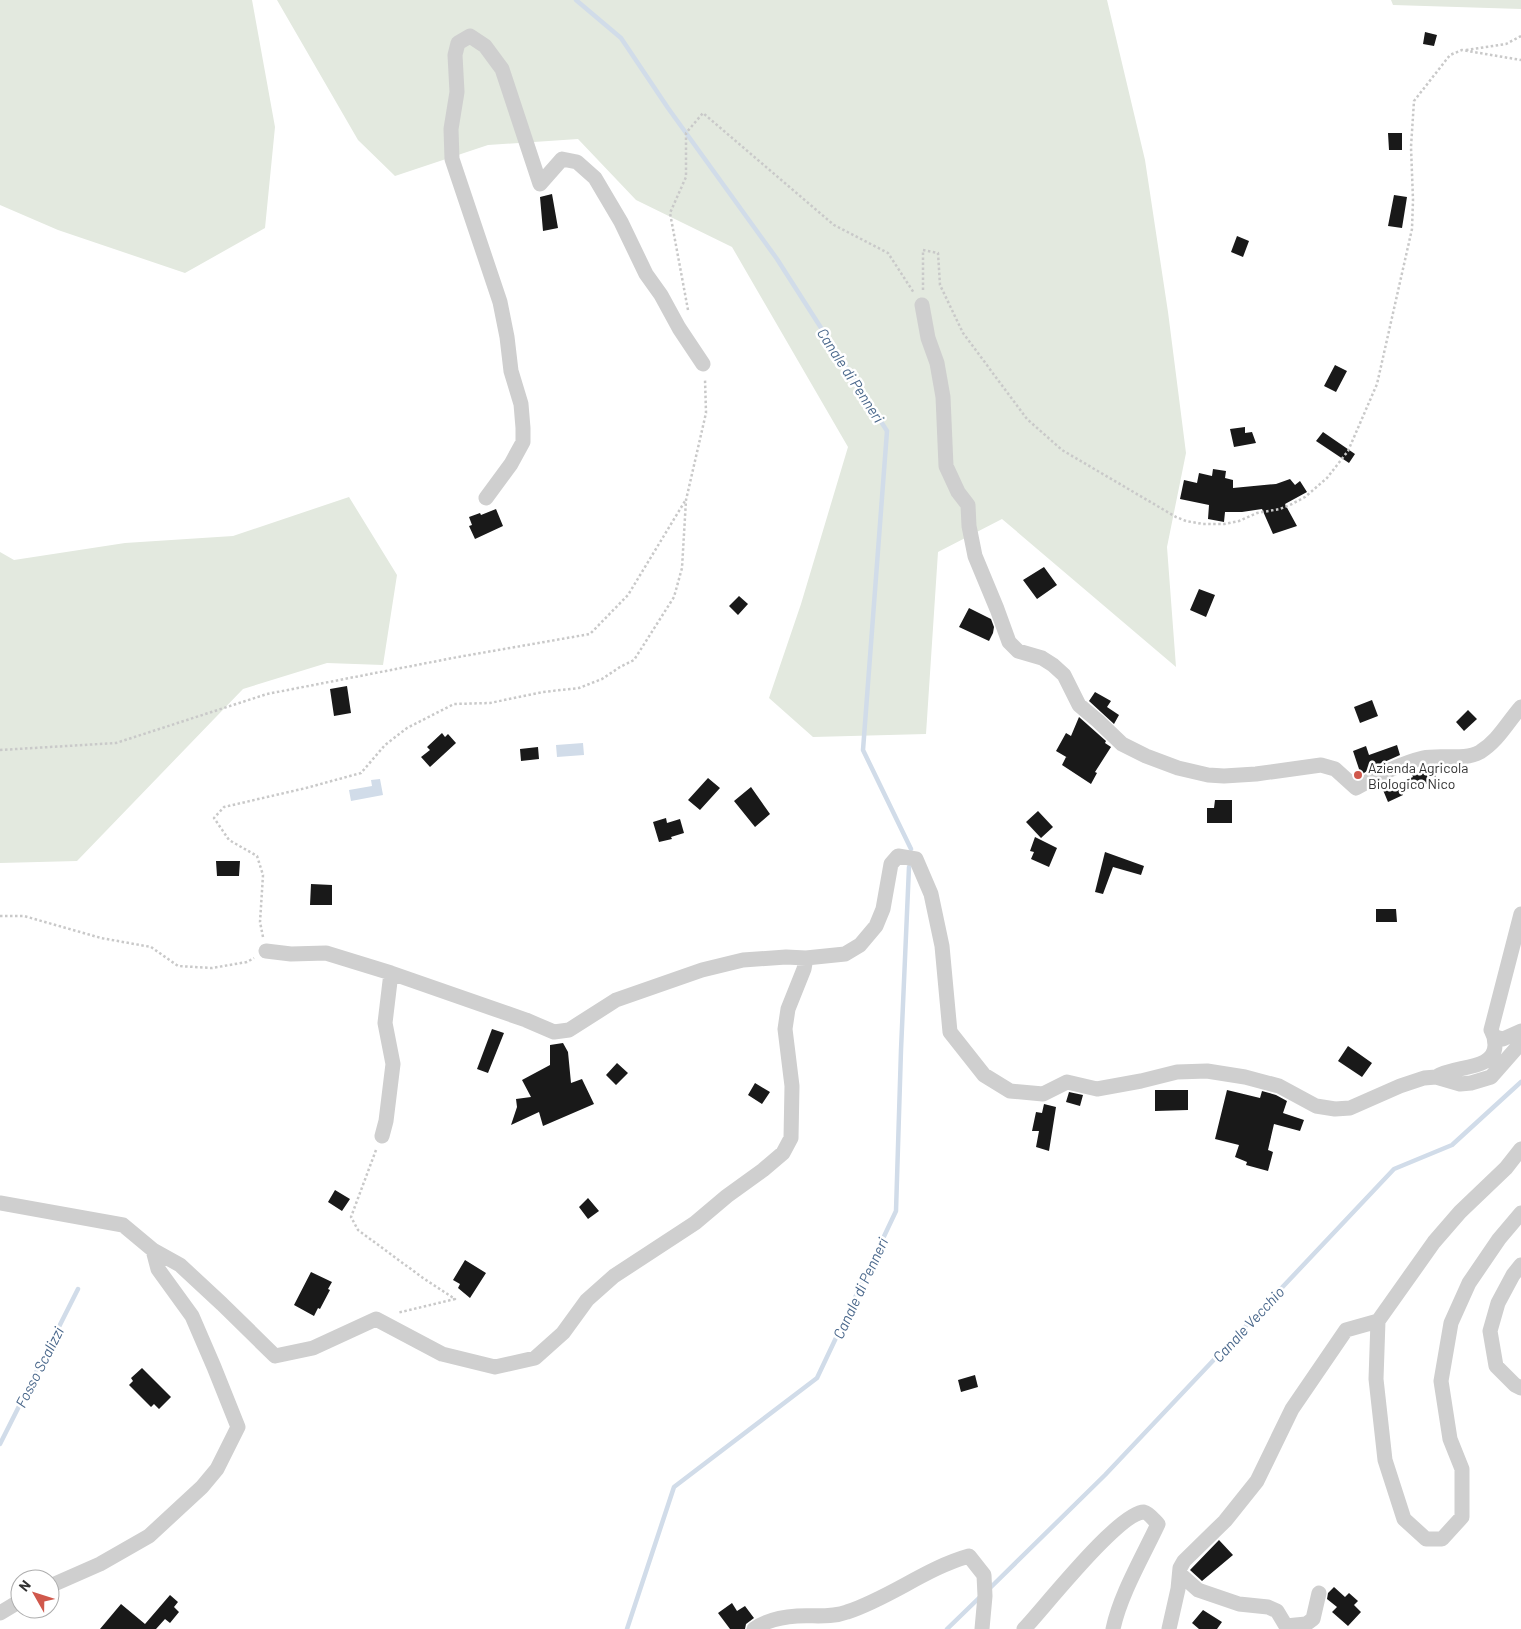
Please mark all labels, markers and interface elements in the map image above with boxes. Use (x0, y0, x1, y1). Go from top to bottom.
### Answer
water label: Canale di Penneri (814, 324, 888, 426)
place label: Azienda Agricola Biologico Nico (1368, 759, 1468, 792)
marker: Azienda Agricola Biologico Nico (1352, 769, 1364, 781)
water label: Canale di Penneri (829, 1234, 891, 1341)
water label: Canale Vecchio (1208, 1283, 1288, 1365)
water label: Fosso Scalizzi (11, 1323, 67, 1410)
north arrow (10, 1569, 60, 1619)
text: N (15, 1577, 34, 1594)

